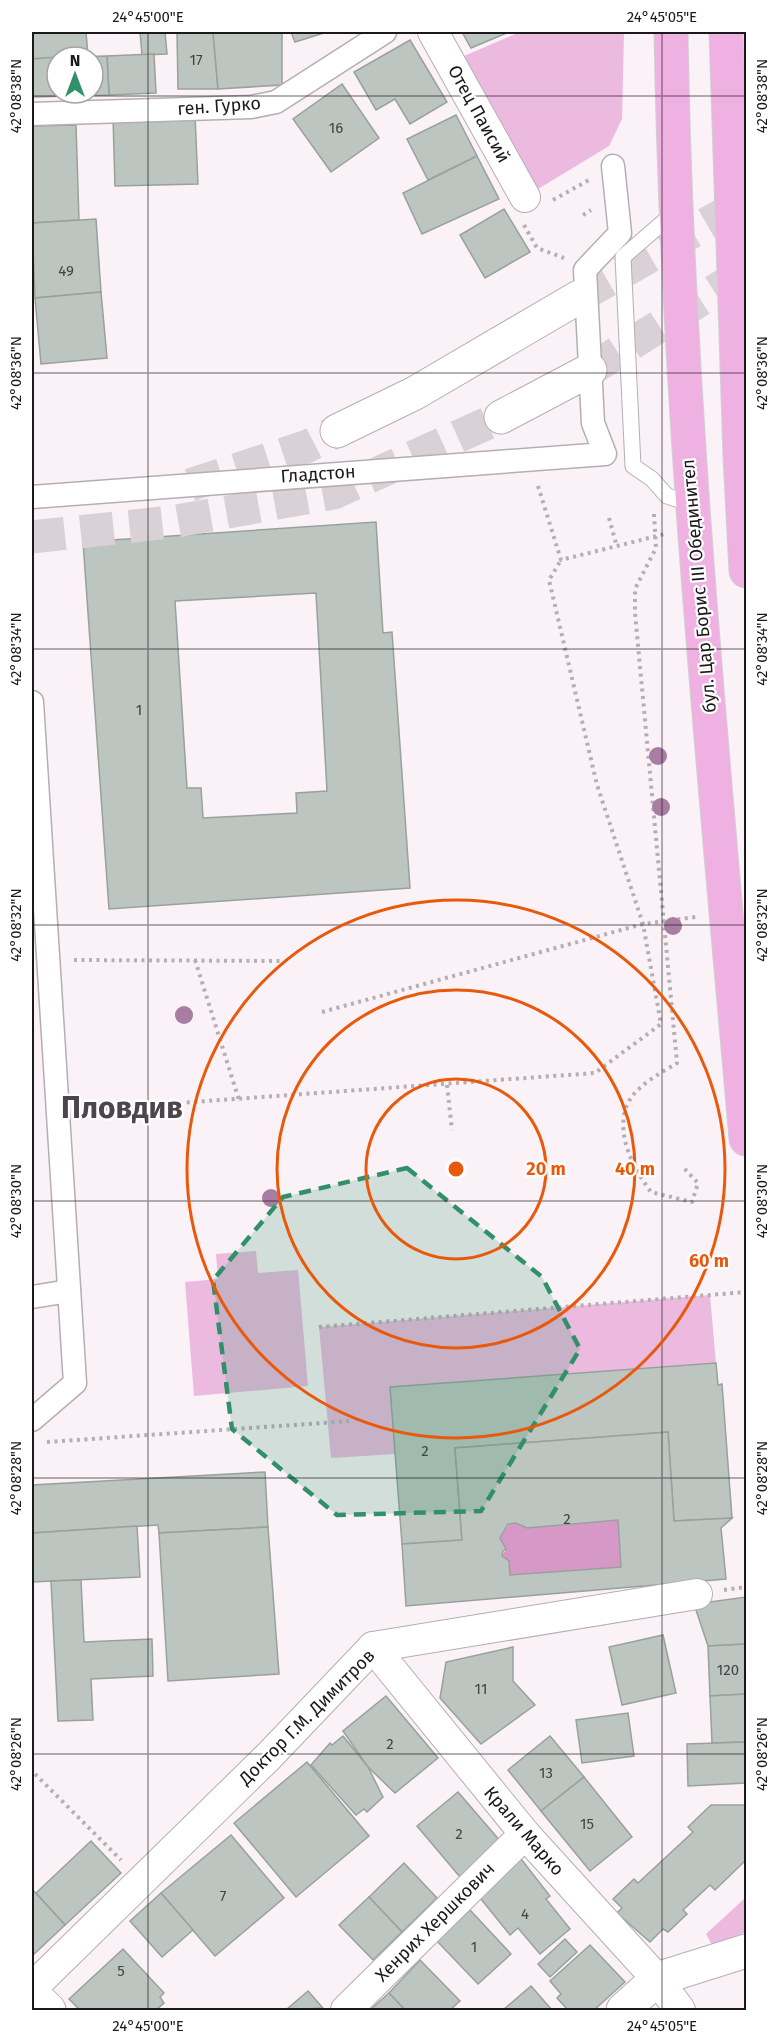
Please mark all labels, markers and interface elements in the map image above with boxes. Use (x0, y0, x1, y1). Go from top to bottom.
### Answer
text: 24°45'00"E (112, 8, 184, 26)
text: 24°45'05"E (627, 8, 697, 26)
north arrow (45, 45, 105, 105)
text: N (70, 51, 80, 70)
house number: 17 (189, 51, 203, 69)
text: 42°08'38"N (7, 59, 25, 133)
text: 42°08'38"N (753, 59, 771, 133)
street label: Отец Паисий (443, 61, 515, 167)
street label: ген. Гурко (176, 92, 262, 120)
house number: 16 (329, 119, 343, 137)
house number: 49 (58, 262, 74, 280)
text: 42°08'36"N (7, 336, 25, 410)
text: 42°08'36"N (753, 336, 771, 410)
street label: бул. Цар Борис III Обединител (677, 458, 721, 714)
street label: Гладстон (280, 460, 356, 488)
text: 42°08'34"N (7, 612, 25, 686)
text: 42°08'34"N (753, 612, 771, 686)
house number: 1 (136, 701, 142, 719)
text: 42°08'32"N (7, 888, 25, 962)
text: 42°08'32"N (753, 888, 771, 962)
district label: Пловдив (61, 1090, 183, 1126)
text: 20 m (526, 1158, 566, 1180)
text: 40 m (615, 1158, 655, 1180)
centre of rings (446, 1159, 466, 1179)
text: 42°08'30"N (7, 1164, 25, 1238)
text: 42°08'30"N (753, 1164, 771, 1238)
text: 60 m (689, 1250, 729, 1272)
text: 42°08'28"N (7, 1441, 25, 1515)
text: 42°08'28"N (753, 1441, 771, 1515)
house number: 2 (421, 1442, 429, 1460)
house number: 2 (563, 1510, 571, 1528)
street label: Доктор Г.М. Димитров (234, 1645, 379, 1790)
house number: 120 (717, 1661, 739, 1679)
house number: 11 (475, 1680, 487, 1698)
text: 42°08'26"N (7, 1717, 25, 1791)
text: 42°08'26"N (753, 1717, 771, 1791)
house number: 2 (386, 1735, 394, 1753)
house number: 13 (539, 1764, 553, 1782)
street label: Крали Марко (479, 1782, 569, 1880)
house number: 15 (580, 1815, 594, 1833)
house number: 2 (455, 1825, 463, 1843)
street label: Хенрих Хершкович (371, 1858, 499, 1986)
house number: 7 (220, 1887, 227, 1905)
house number: 4 (521, 1905, 529, 1923)
house number: 1 (471, 1938, 477, 1956)
house number: 5 (117, 1962, 125, 1980)
text: 24°45'00"E (112, 2017, 184, 2035)
text: 24°45'05"E (627, 2017, 697, 2035)

